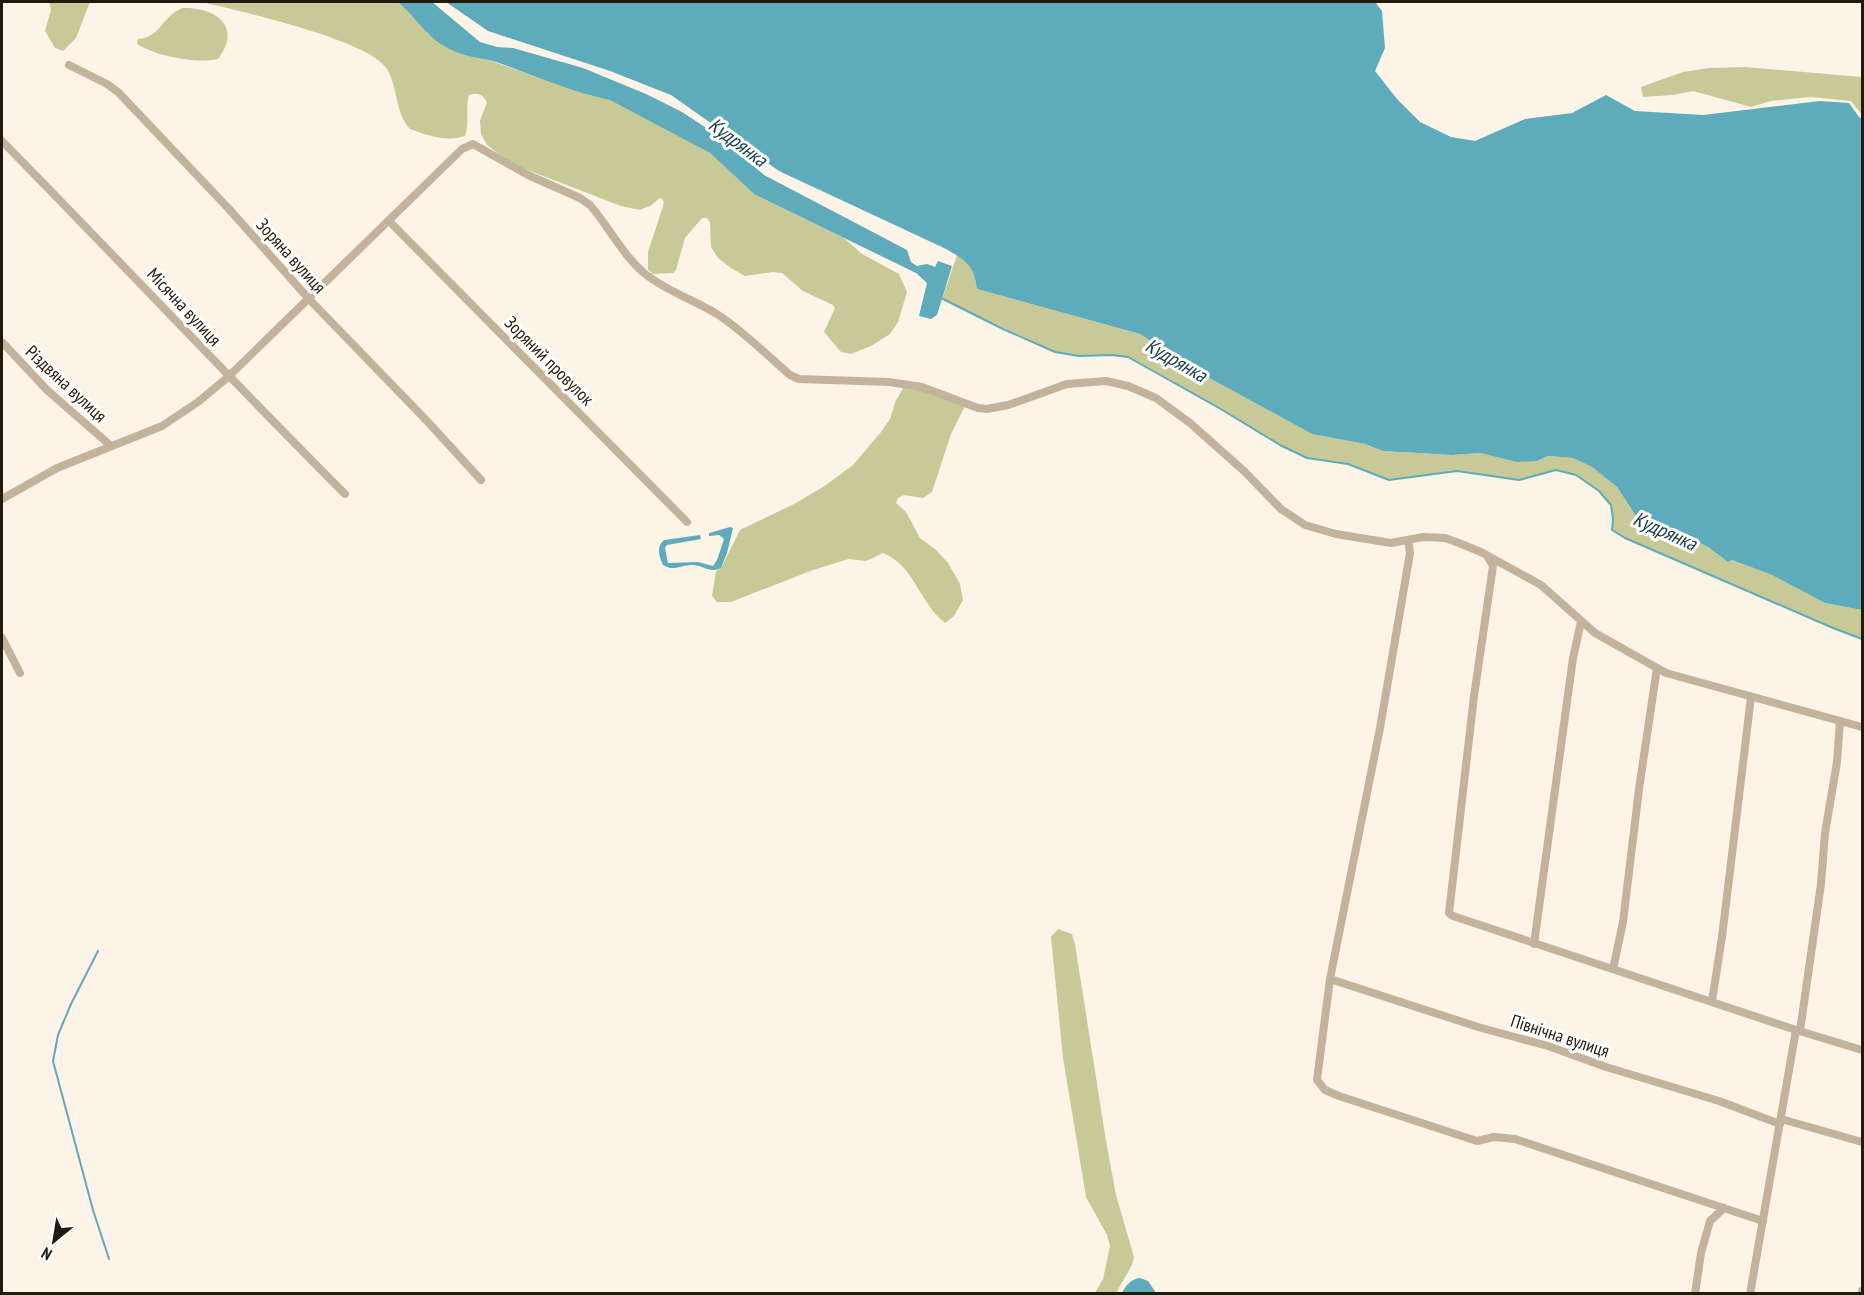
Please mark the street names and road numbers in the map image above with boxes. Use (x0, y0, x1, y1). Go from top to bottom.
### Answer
street label: Зоряна вулиця (252, 213, 331, 298)
street label: Місячна вулиця (142, 263, 226, 351)
street label: Зоряний провулок (500, 311, 599, 410)
street label: Різдвяна вулиця (21, 340, 112, 427)
street label: Північна вулиця (1508, 1009, 1612, 1062)

